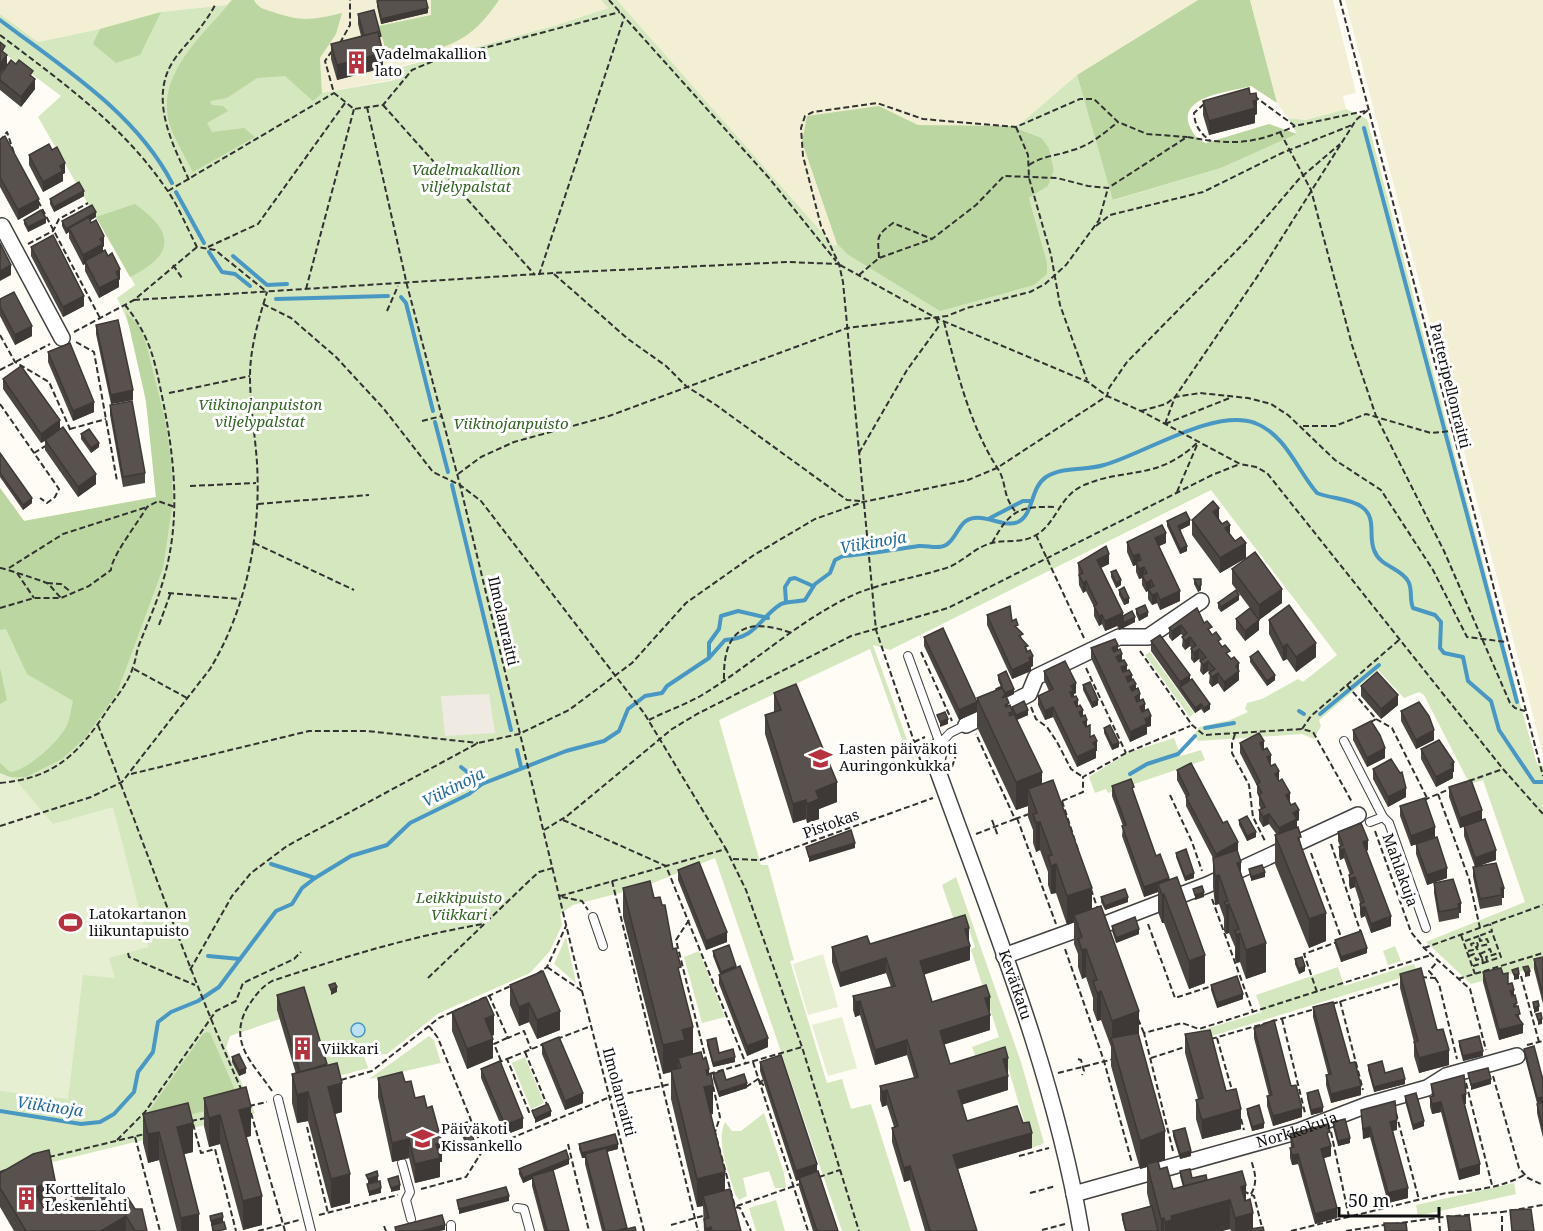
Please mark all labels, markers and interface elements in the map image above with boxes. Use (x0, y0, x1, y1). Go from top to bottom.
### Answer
place label: Vadelmakallion lato (375, 43, 487, 80)
building icon: Vadelmakallion lato (344, 50, 370, 76)
park label: Vadelmakallion viljelypalstat (411, 159, 521, 196)
street label: Patteripellonraitti (1426, 321, 1476, 451)
park label: Viikinojanpuiston viljelypalstat (198, 394, 322, 431)
park label: Viikinojanpuisto (453, 413, 569, 433)
water label: Viikinoja (838, 525, 909, 559)
street label: Ilmolanraitti (484, 574, 524, 668)
place label: Lasten päiväkoti Auringonkukka (839, 738, 957, 775)
school or university icon: Lasten päiväkoti Auringonkukka (808, 745, 834, 771)
water label: Viikinoja (418, 762, 489, 812)
street label: Pistokas (800, 804, 862, 842)
street label: Mahlakuja (1378, 830, 1423, 909)
park label: Leikkipuisto Viikkari (415, 887, 502, 924)
place label: Latokartanon liikuntapuisto (89, 903, 189, 940)
sports icon: Latokartanon liikuntapuisto (58, 910, 84, 936)
street label: Kevätkatu (995, 947, 1037, 1022)
building icon: Viikkari (290, 1036, 316, 1062)
place label: Viikkari (321, 1038, 379, 1058)
street label: Ilmolanraitti (599, 1045, 641, 1139)
water label: Viikinoja (15, 1090, 86, 1122)
street label: Norkkokuja (1254, 1106, 1340, 1151)
place label: Päiväkoti Kissankello (441, 1118, 522, 1155)
school or university icon: Päiväkoti Kissankello (410, 1125, 436, 1151)
place label: Korttelitalo Leskenlehti (45, 1178, 128, 1215)
scale bar (1339, 1180, 1440, 1218)
building icon: Korttelitalo Leskenlehti (14, 1185, 40, 1211)
text: 50 m (1348, 1188, 1390, 1212)

